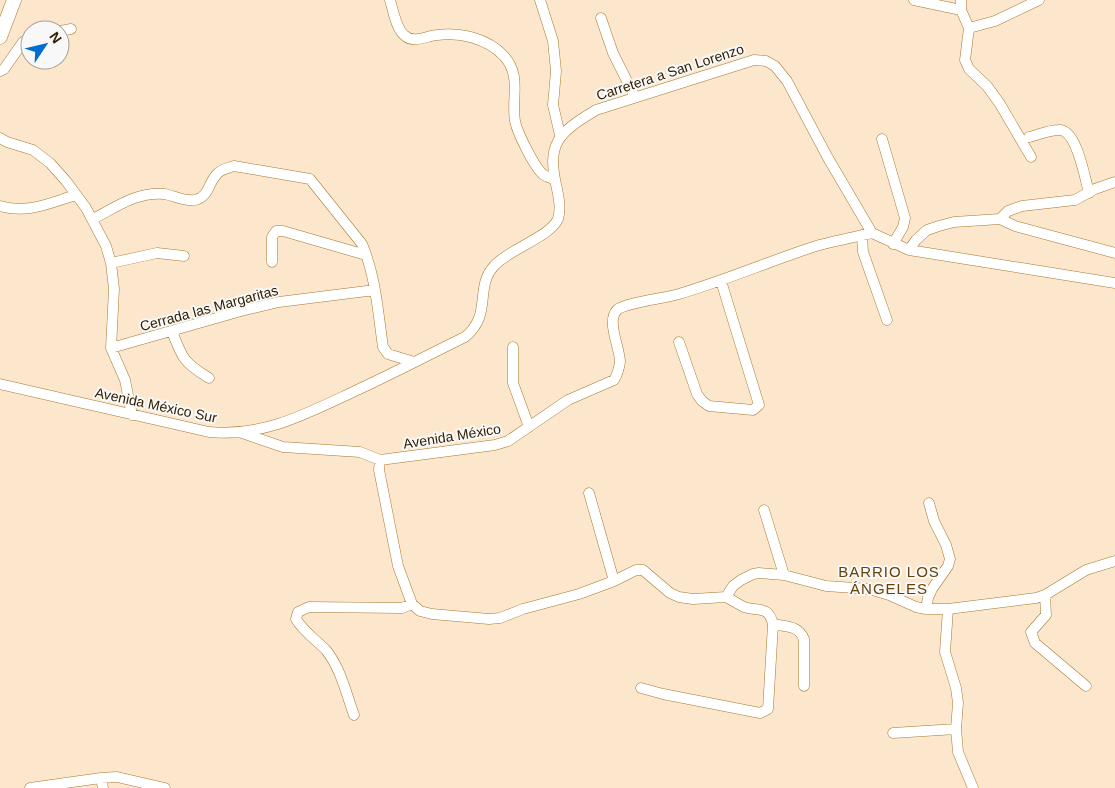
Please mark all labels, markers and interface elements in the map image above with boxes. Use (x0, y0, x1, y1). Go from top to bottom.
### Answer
north arrow (20, 20, 70, 70)
text: N (46, 29, 65, 46)
street label: Carretera a San Lorenzo (594, 41, 746, 103)
street label: Cerrada las Margaritas (138, 282, 280, 334)
street label: Avenida México Sur (94, 384, 219, 426)
street label: Avenida México (402, 420, 502, 452)
district label: BARRIO LOS ÁNGELES (838, 563, 940, 597)

